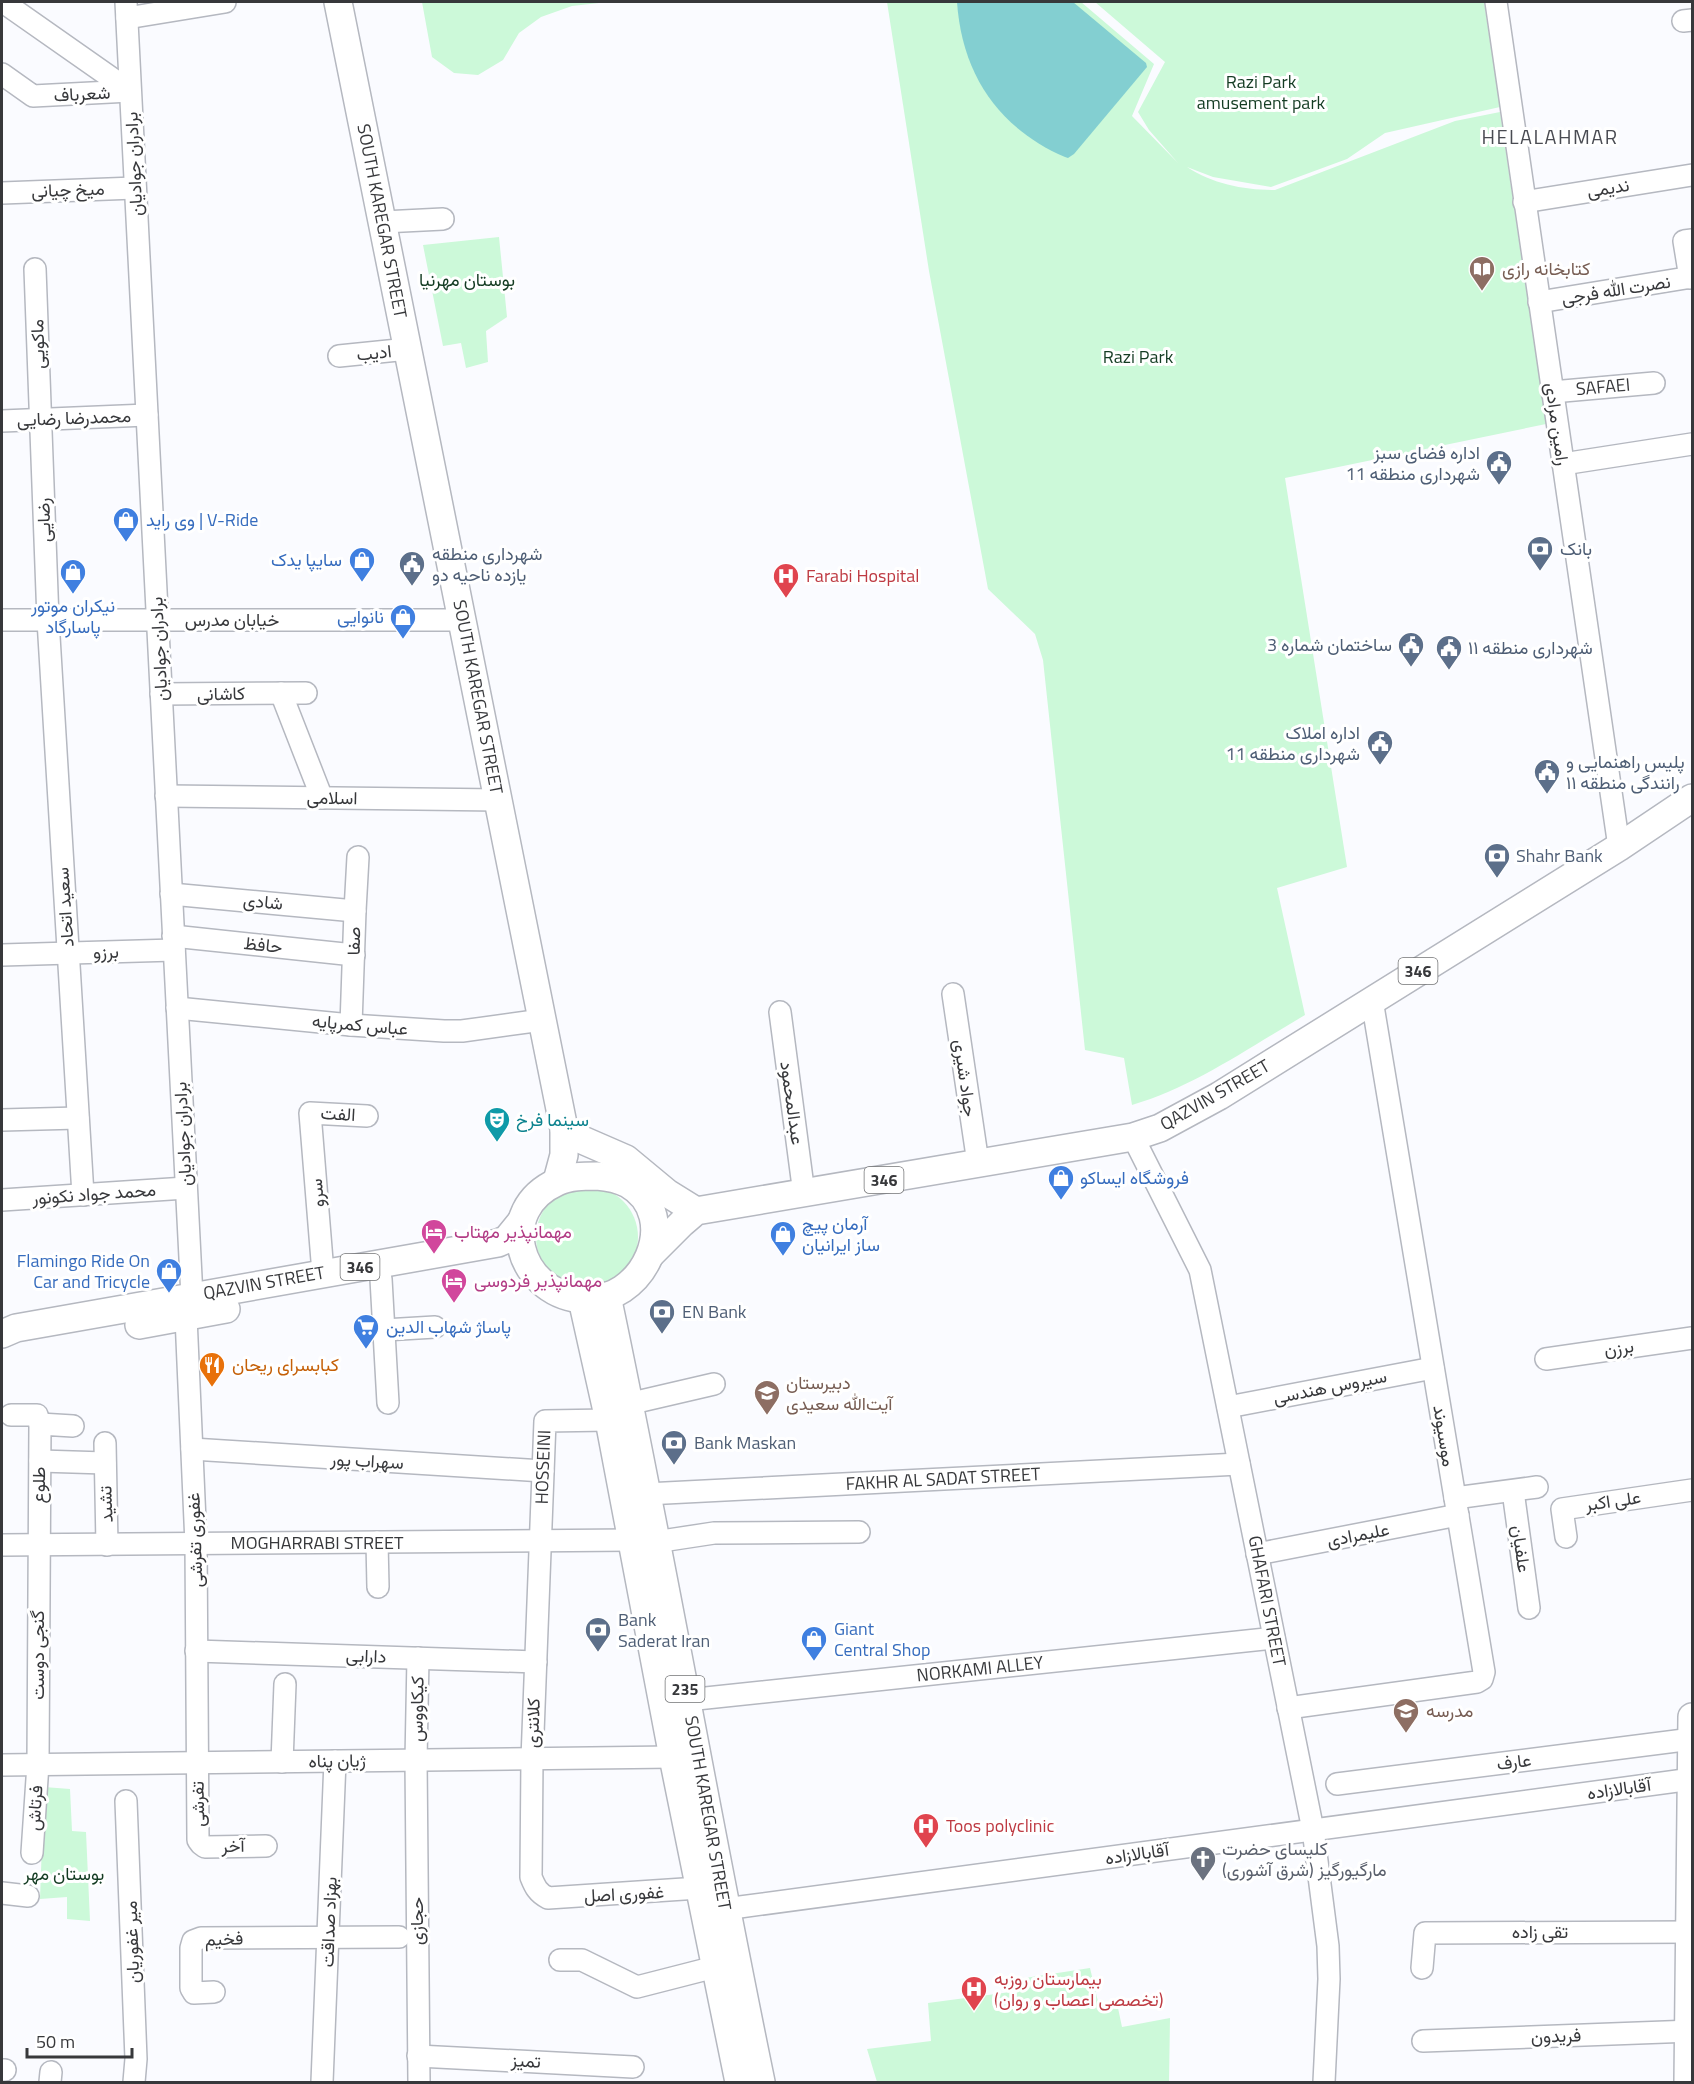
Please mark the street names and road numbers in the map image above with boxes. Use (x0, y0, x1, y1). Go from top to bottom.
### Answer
street label: شعرباف (53, 79, 111, 108)
street label: برادران جوادیان (117, 111, 150, 217)
street label: SOUTH KAREGAR STREET (350, 122, 415, 321)
street label: ندیمی (1585, 171, 1631, 204)
street label: میخ چیانی (31, 175, 105, 204)
street label: نصرت الله فرجی (1559, 268, 1672, 311)
street label: ماکویی (23, 319, 52, 370)
street label: ادیب (355, 337, 393, 368)
street label: SAFAEI (1575, 371, 1631, 402)
street label: رامین مرادی (1538, 381, 1577, 467)
street label: محمدرضا رضایی (16, 402, 132, 433)
street label: رضایی (29, 497, 58, 543)
street label: برادران جوادیان (142, 596, 175, 702)
street label: SOUTH KAREGAR STREET (446, 598, 511, 797)
street label: خیابان مدرس (185, 606, 279, 633)
street label: کاشانی (197, 680, 245, 707)
street label: اسلامی (306, 784, 358, 811)
street label: سعید اتحاد (48, 866, 81, 948)
street label: شادی (242, 886, 284, 917)
street label: صفا (340, 926, 367, 956)
street label: حافظ (242, 929, 284, 960)
street label: برزو (93, 938, 119, 965)
road number: 346 (1398, 958, 1438, 984)
street label: عباس کمرپایه (311, 1007, 409, 1042)
street label: جواد شیری (947, 1038, 984, 1118)
street label: QAZVIN STREET (1155, 1052, 1275, 1137)
street label: عبدالمحمود (773, 1059, 812, 1146)
street label: برادران جوادیان (166, 1081, 199, 1187)
street label: الفت (320, 1099, 356, 1128)
road number: 346 (864, 1167, 904, 1193)
street label: محمد جواد نکونور (30, 1176, 157, 1211)
street label: سرو (302, 1177, 331, 1209)
road number: 346 (340, 1254, 380, 1280)
street label: QAZVIN STREET (201, 1258, 327, 1306)
street label: برزن (1602, 1332, 1636, 1363)
street label: سیروس هندسی (1271, 1362, 1389, 1411)
street label: موسیوند (1426, 1403, 1463, 1469)
street label: HOSSEINI (528, 1429, 557, 1505)
street label: سهراب پور (329, 1445, 404, 1476)
street label: FAKHR AL SADAT STREET (845, 1460, 1042, 1497)
street label: طلوع (25, 1466, 52, 1504)
street label: علی اکبر (1582, 1483, 1643, 1518)
street label: تشید (91, 1485, 120, 1523)
street label: غفوری تفرشی (179, 1492, 210, 1588)
street label: علیمرادی (1324, 1515, 1391, 1554)
street label: علفیان (1505, 1524, 1538, 1574)
street label: MOGHARRABI STREET (231, 1529, 404, 1556)
street label: GHAFARI STREET (1242, 1533, 1294, 1669)
street label: گنجی دوست (24, 1610, 51, 1700)
street label: دارابی (345, 1641, 387, 1670)
street label: NORKAMI ALLEY (915, 1648, 1045, 1689)
street label: کیکاووس (402, 1676, 431, 1742)
road number: 235 (666, 1676, 704, 1702)
street label: کلانتری (518, 1697, 547, 1748)
street label: SOUTH KAREGAR STREET (678, 1713, 739, 1913)
street label: ژیان پناه (308, 1746, 367, 1774)
street label: عارف (1495, 1746, 1533, 1777)
street label: آقابالازاده (1585, 1770, 1654, 1806)
street label: تفرشی (184, 1781, 211, 1827)
street label: فرتاش (19, 1784, 50, 1832)
street label: آخر (220, 1832, 247, 1859)
street label: آقابالازاده (1103, 1835, 1172, 1871)
street label: بهزاد صداقت (313, 1876, 344, 1968)
street label: غفوری اصل (583, 1878, 665, 1909)
street label: حجازی (403, 1897, 430, 1945)
street label: میر غفوریان (117, 1900, 146, 1984)
street label: تقی زاده (1512, 1918, 1568, 1945)
street label: فخیم (204, 1924, 244, 1953)
street label: فریدون (1530, 2021, 1582, 2050)
street label: تمیز (509, 2046, 542, 2075)

